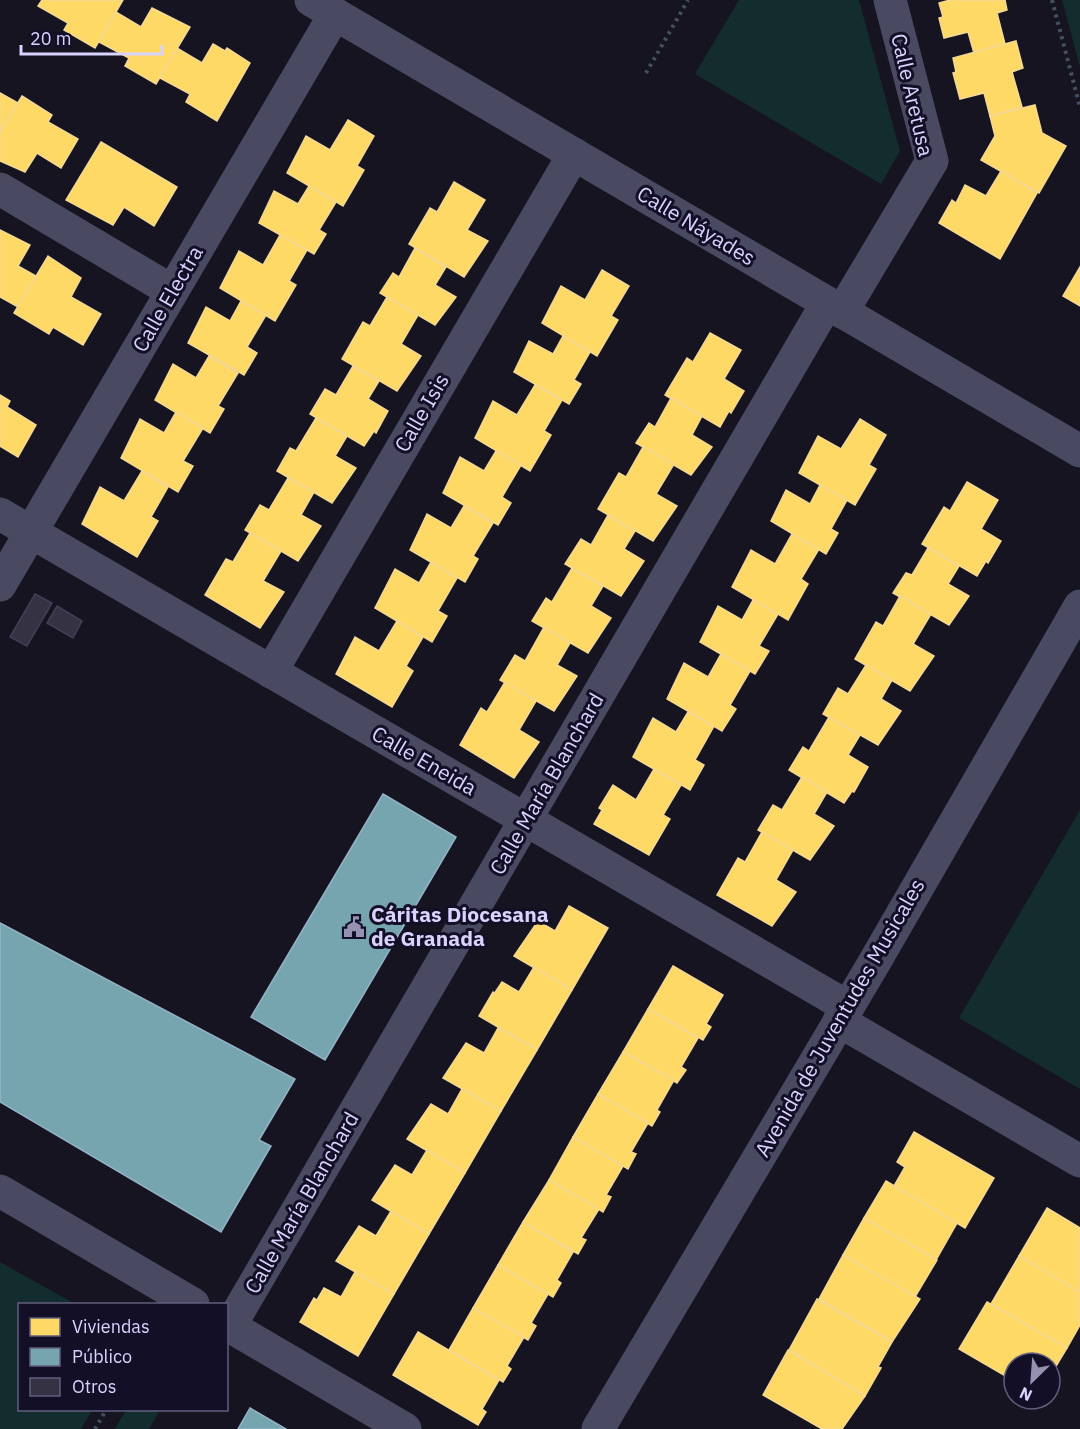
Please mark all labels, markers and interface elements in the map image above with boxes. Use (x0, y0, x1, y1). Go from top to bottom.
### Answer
scale bar (21, 18, 162, 56)
text: 20 m (30, 27, 72, 50)
street label: Calle Aretusa (885, 31, 941, 159)
street label: Calle Náyades (632, 179, 761, 271)
street label: Calle Electra (125, 240, 209, 357)
street label: Calle Isis (387, 368, 455, 457)
street label: Calle María Blanchard (483, 688, 610, 879)
street label: Calle Eneida (367, 719, 482, 801)
street label: Avenida de Juventudes Musicales (748, 873, 931, 1162)
place label: Cáritas Diocesana de Granada (371, 900, 549, 952)
public building icon: Cáritas Diocesana de Granada (342, 915, 366, 939)
street label: Calle María Blanchard (238, 1107, 365, 1298)
legend (18, 1303, 228, 1411)
text: Viviendas (72, 1315, 150, 1338)
text: Público (72, 1345, 132, 1368)
north arrow (1002, 1351, 1062, 1411)
text: Otros (72, 1375, 116, 1398)
text: N (1016, 1383, 1035, 1406)

